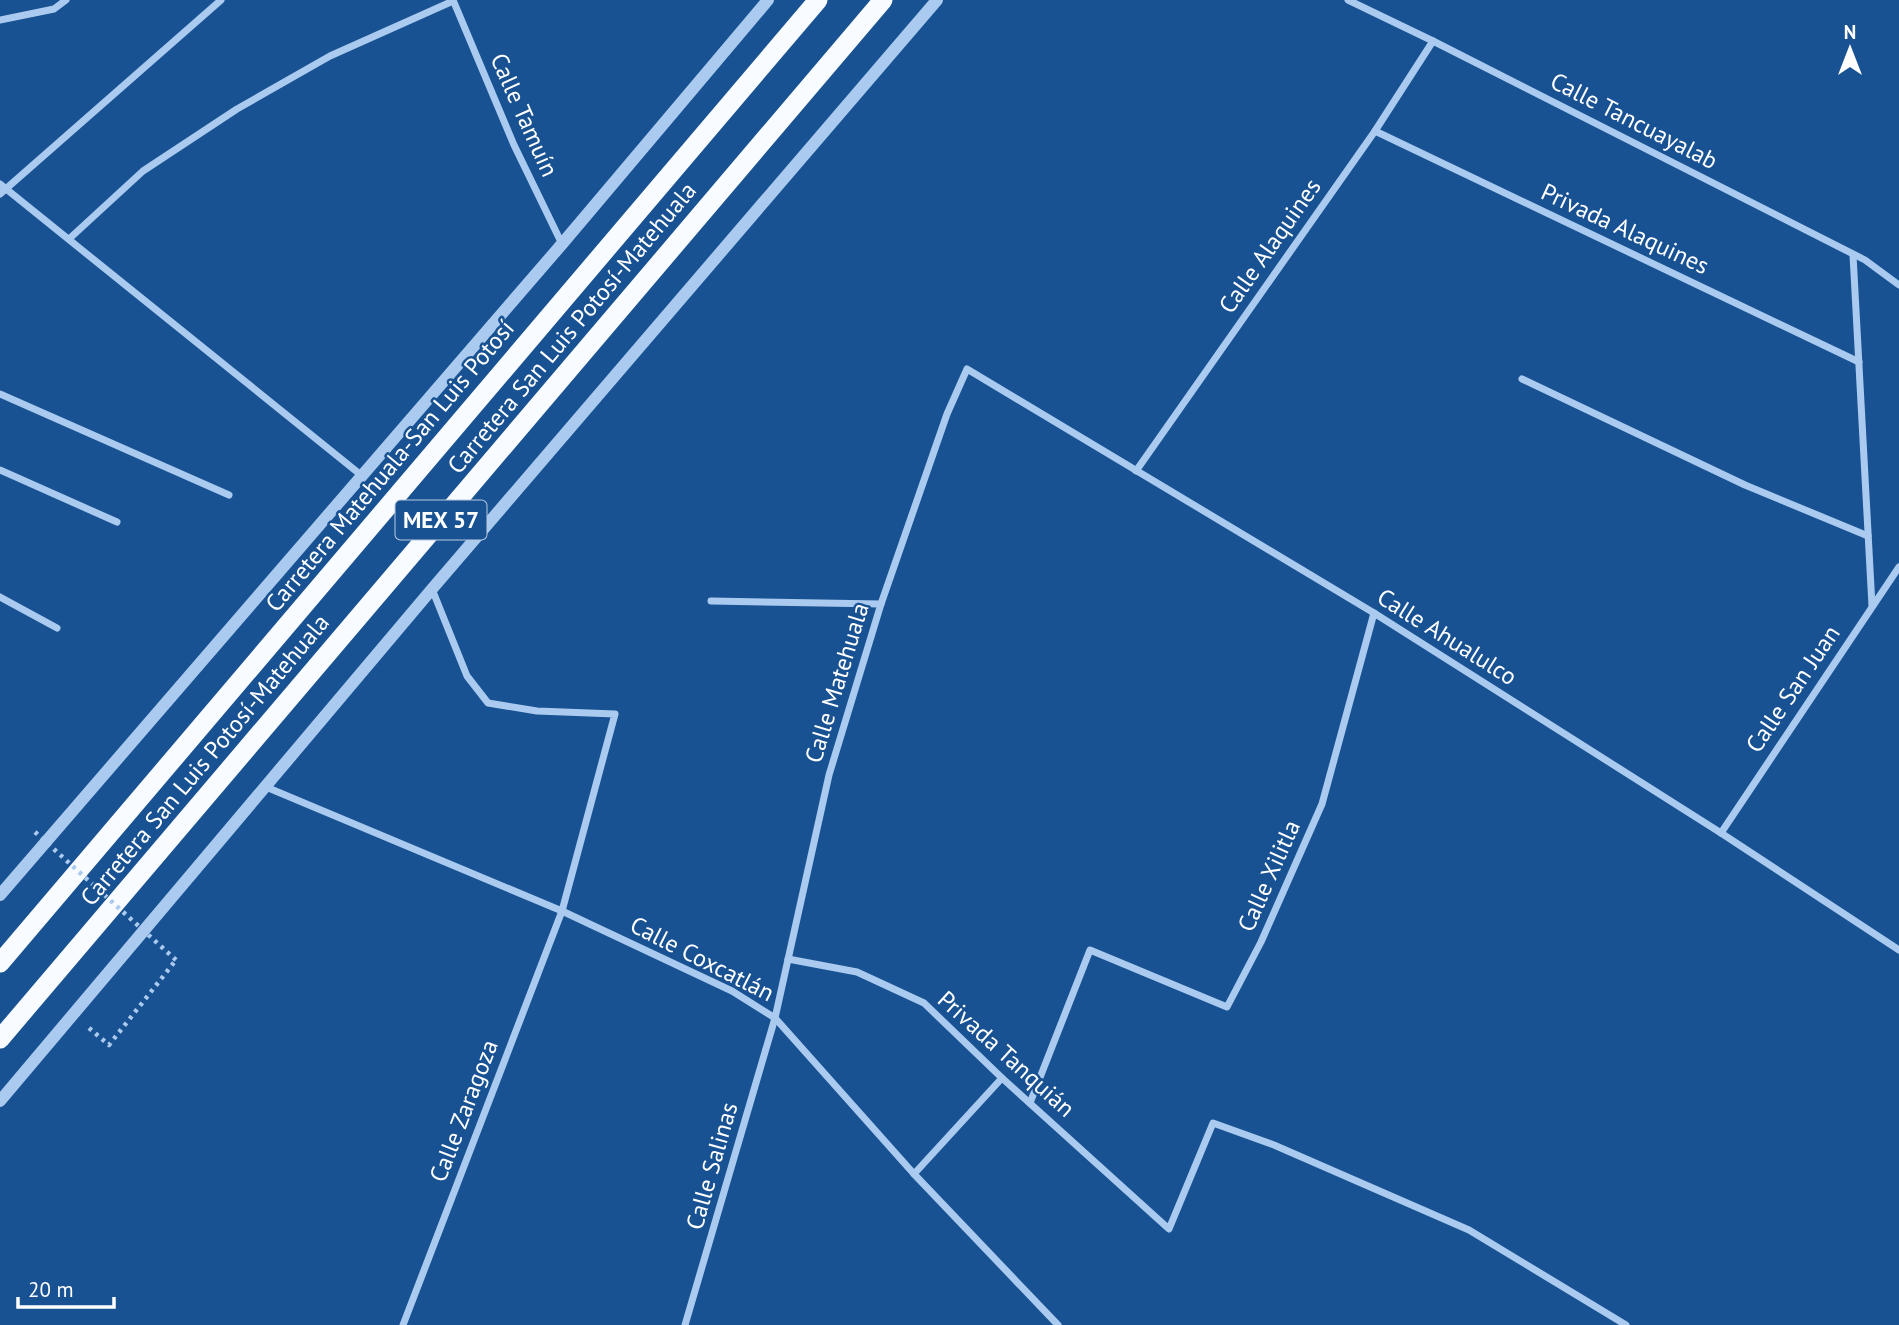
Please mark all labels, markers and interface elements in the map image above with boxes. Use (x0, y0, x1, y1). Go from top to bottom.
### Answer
north arrow (1815, 14, 1885, 84)
text: N (1844, 20, 1856, 44)
street label: Calle Tamuín (483, 48, 565, 181)
street label: Calle Tancuayalab (1545, 65, 1723, 176)
street label: Calle Alaquines (1212, 172, 1328, 319)
street label: Carretera San Luis Potosí-Matehuala (440, 175, 703, 480)
street label: Privada Alaquines (1536, 176, 1714, 281)
street label: Carretera Matehuala-San Luis Potosí (258, 313, 521, 618)
road number: MEX 57 (396, 500, 486, 540)
street label: Calle Ahualulco (1372, 581, 1523, 692)
street label: Calle Matehuala (797, 599, 876, 767)
street label: Carretera San Luis Potosí-Matehuala (73, 607, 336, 912)
street label: Calle San Juan (1739, 619, 1847, 758)
street label: Calle Xilitla (1230, 815, 1307, 936)
street label: Calle Coxcatlán (625, 909, 780, 1008)
street label: Privada Tanquián (931, 984, 1081, 1123)
street label: Calle Zaragoza (422, 1035, 505, 1186)
street label: Calle Salinas (679, 1099, 744, 1233)
scale bar (18, 1266, 114, 1310)
text: 20 m (28, 1276, 74, 1303)

